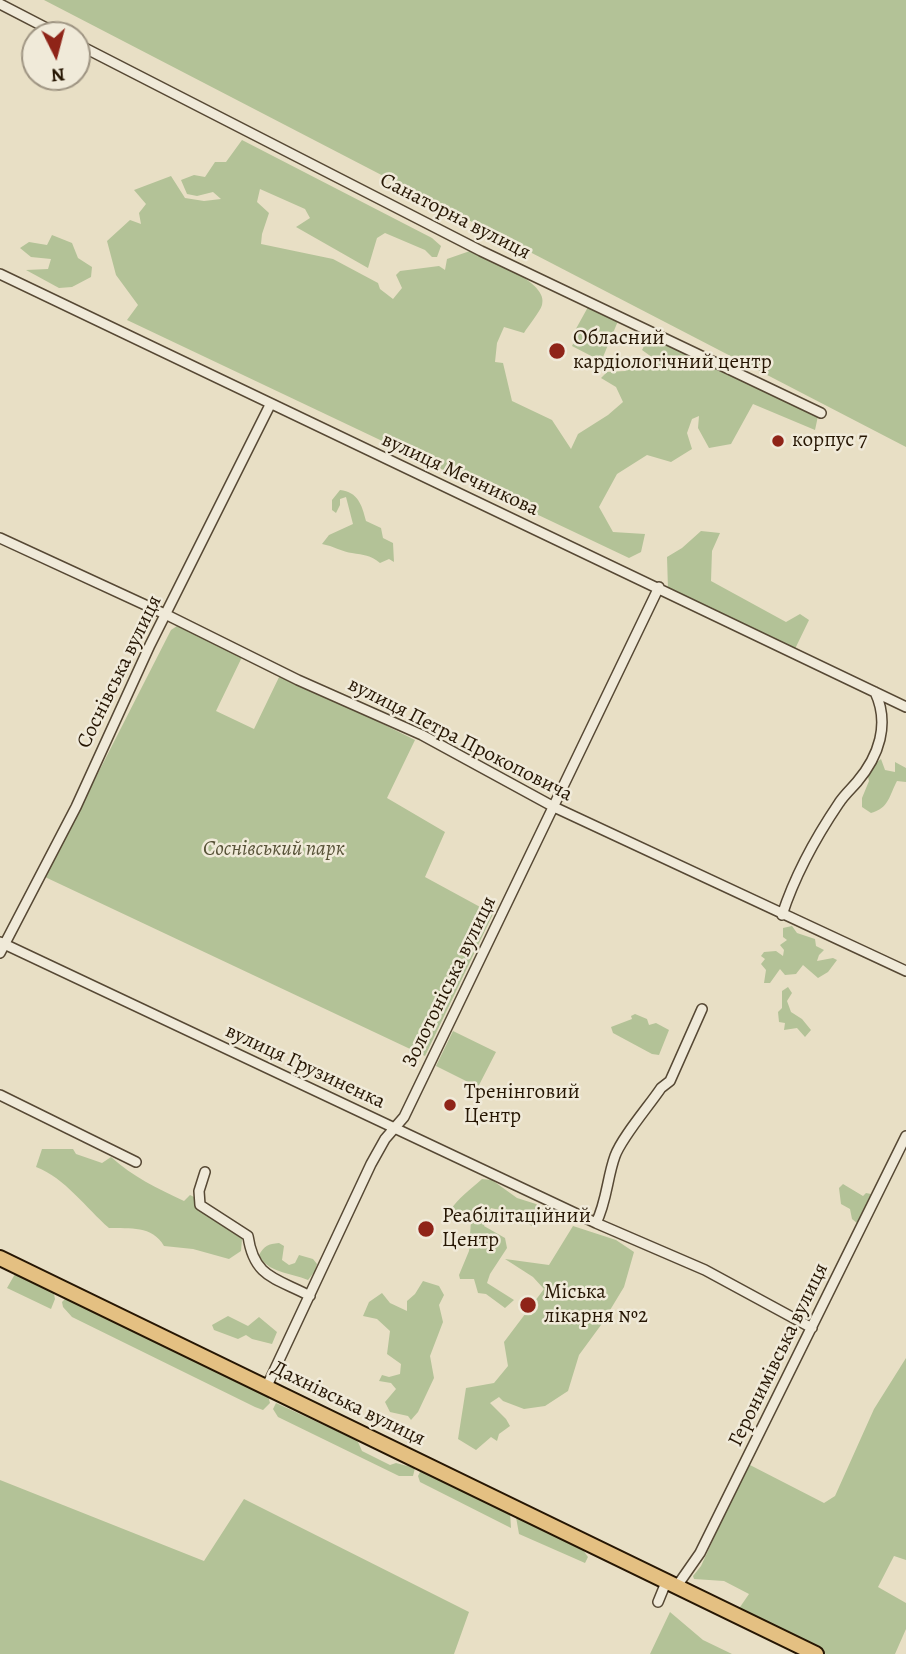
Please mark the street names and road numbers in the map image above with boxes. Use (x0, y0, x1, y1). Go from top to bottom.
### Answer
street label: Санаторна вулиця (375, 168, 535, 266)
street label: вулиця Мечникова (377, 428, 543, 522)
street label: Соснівська вулиця (72, 591, 168, 753)
street label: вулиця Петра Прокоповича (343, 672, 577, 808)
street label: Золотоніська вулиця (398, 892, 502, 1072)
street label: вулиця Грузиненка (221, 1019, 389, 1115)
street label: Геронимівська вулиця (724, 1259, 834, 1451)
street label: Дахнівська вулиця (267, 1356, 429, 1452)

